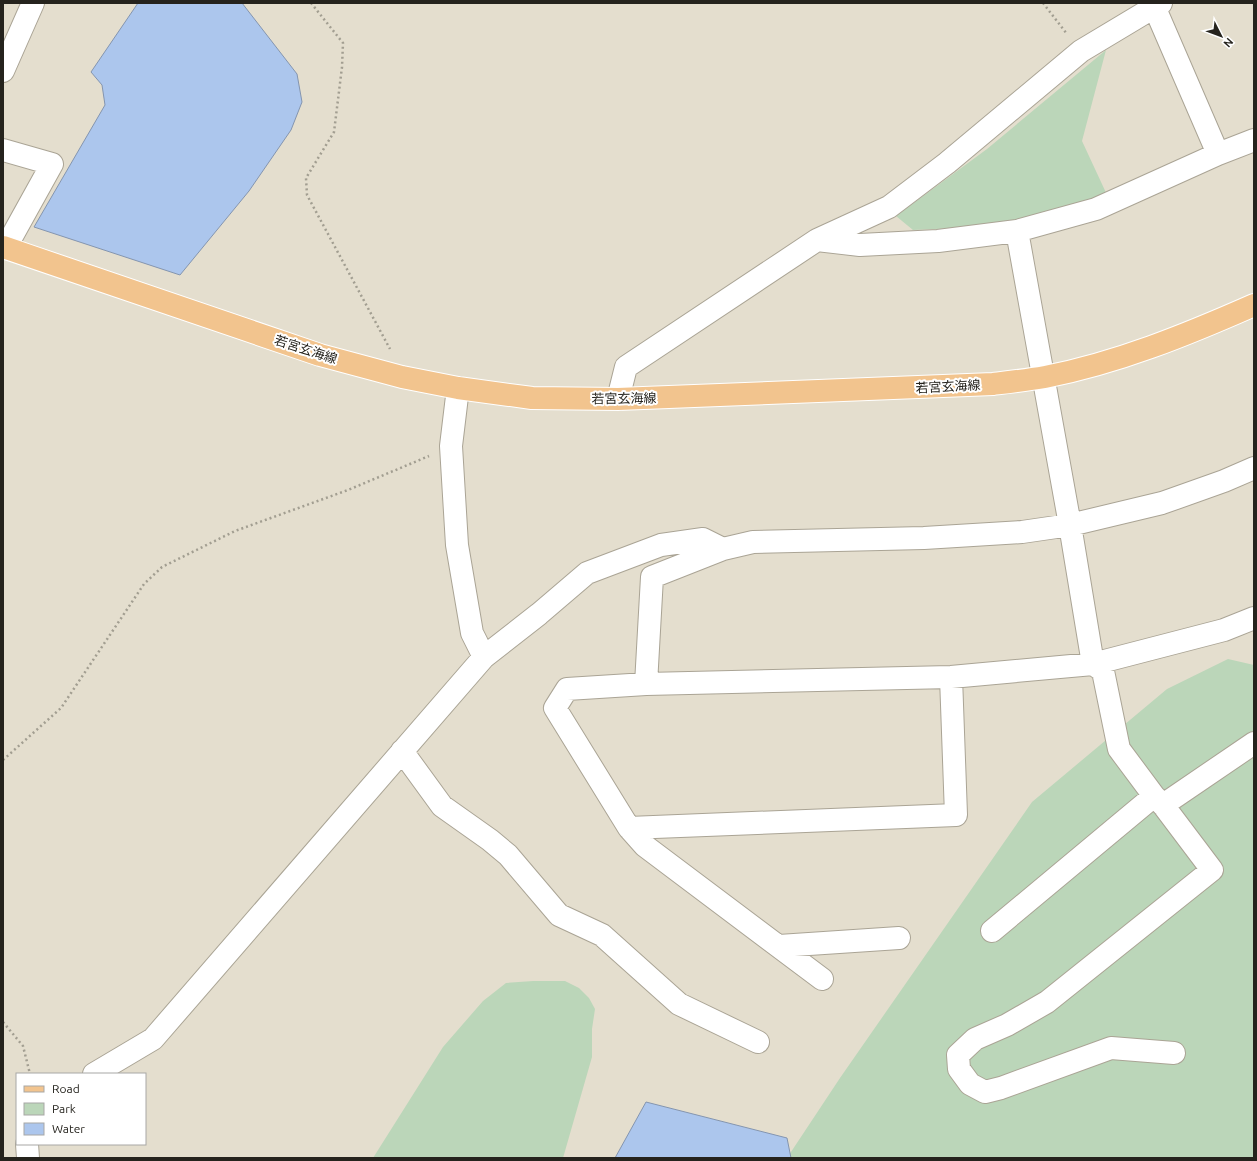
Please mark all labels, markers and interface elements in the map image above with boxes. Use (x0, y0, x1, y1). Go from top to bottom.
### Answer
north arrow (1201, 16, 1241, 56)
text: N (1221, 36, 1236, 50)
street label: 若宮玄海線 (273, 332, 339, 366)
street label: 若宮玄海線 (915, 377, 981, 395)
street label: 若宮玄海線 (591, 390, 657, 406)
legend (16, 1073, 146, 1145)
text: Road (52, 1082, 80, 1095)
text: Park (52, 1102, 76, 1115)
text: Water (52, 1122, 85, 1135)

